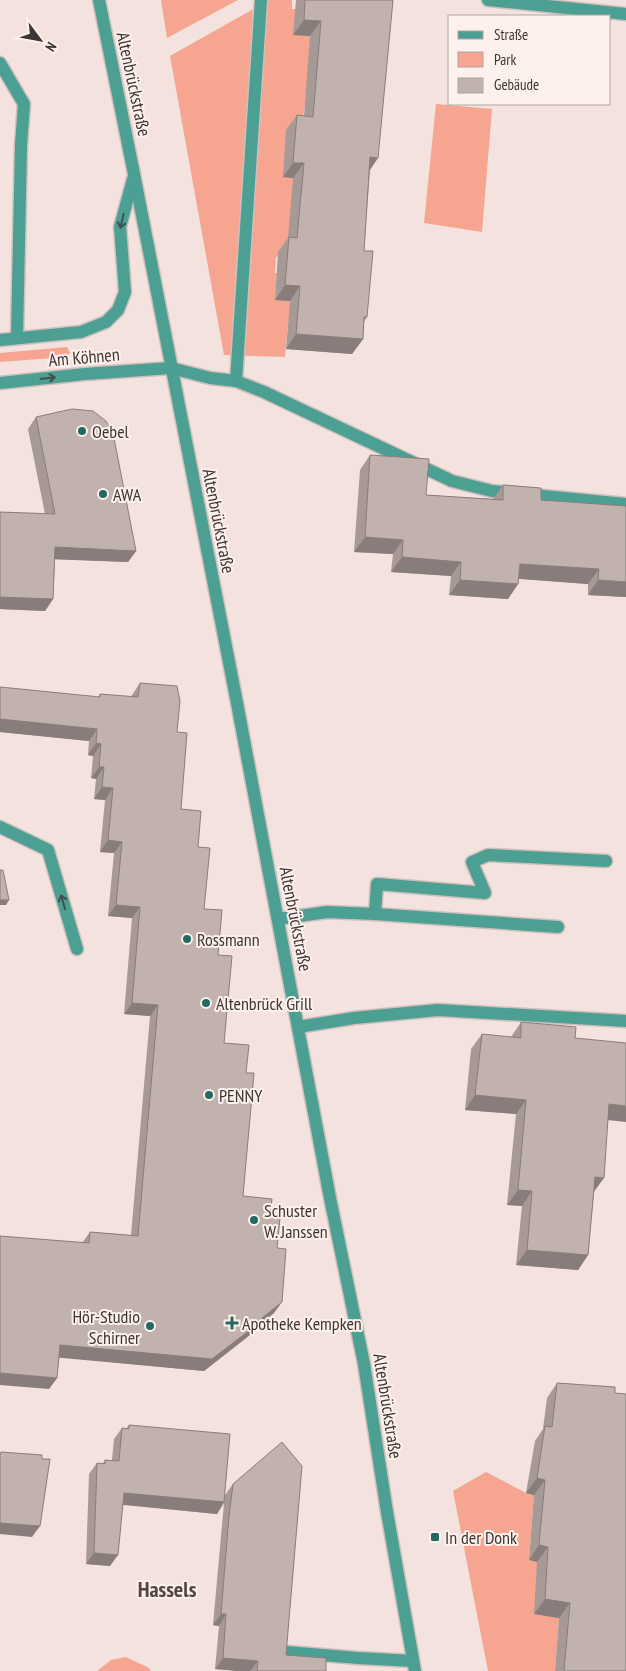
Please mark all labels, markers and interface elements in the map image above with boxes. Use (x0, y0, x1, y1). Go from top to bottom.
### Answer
north arrow (15, 15, 65, 65)
legend (448, 15, 611, 105)
text: Straße (494, 25, 528, 44)
street label: Altenbrückstraße (112, 30, 156, 138)
text: N (41, 39, 61, 55)
text: Park (494, 50, 516, 69)
text: Gebäude (494, 75, 539, 94)
one-way arrow (117, 213, 127, 229)
street label: Am Köhnen (48, 342, 120, 372)
one-way arrow (40, 373, 56, 383)
place label: Oebel (92, 420, 130, 443)
marker: Oebel (76, 425, 88, 437)
street label: Altenbrückstraße (198, 467, 240, 575)
place label: AWA (113, 483, 142, 506)
marker: AWA (97, 488, 109, 500)
street label: Altenbrückstraße (275, 865, 317, 973)
one-way arrow (58, 895, 68, 911)
place label: Rossmann (197, 928, 260, 951)
marker: Rossmann (181, 933, 193, 945)
place label: Altenbrück Grill (216, 992, 313, 1015)
marker: Altenbrück Grill (200, 997, 212, 1009)
place label: PENNY (219, 1084, 263, 1107)
marker: PENNY (203, 1089, 215, 1101)
place label: Schuster W. Janssen (264, 1199, 328, 1243)
marker: Schuster W. Janssen (248, 1214, 260, 1226)
place label: Hör-Studio Schirner (72, 1305, 140, 1349)
place label: Apotheke Kempken (242, 1312, 362, 1335)
marker: Apotheke Kempken (226, 1317, 238, 1329)
marker: Hör-Studio Schirner (144, 1320, 156, 1332)
street label: Altenbrückstraße (368, 1352, 408, 1460)
place label: In der Donk (445, 1526, 517, 1549)
marker: In der Donk (429, 1531, 441, 1543)
district label: Hassels (138, 1575, 197, 1603)

